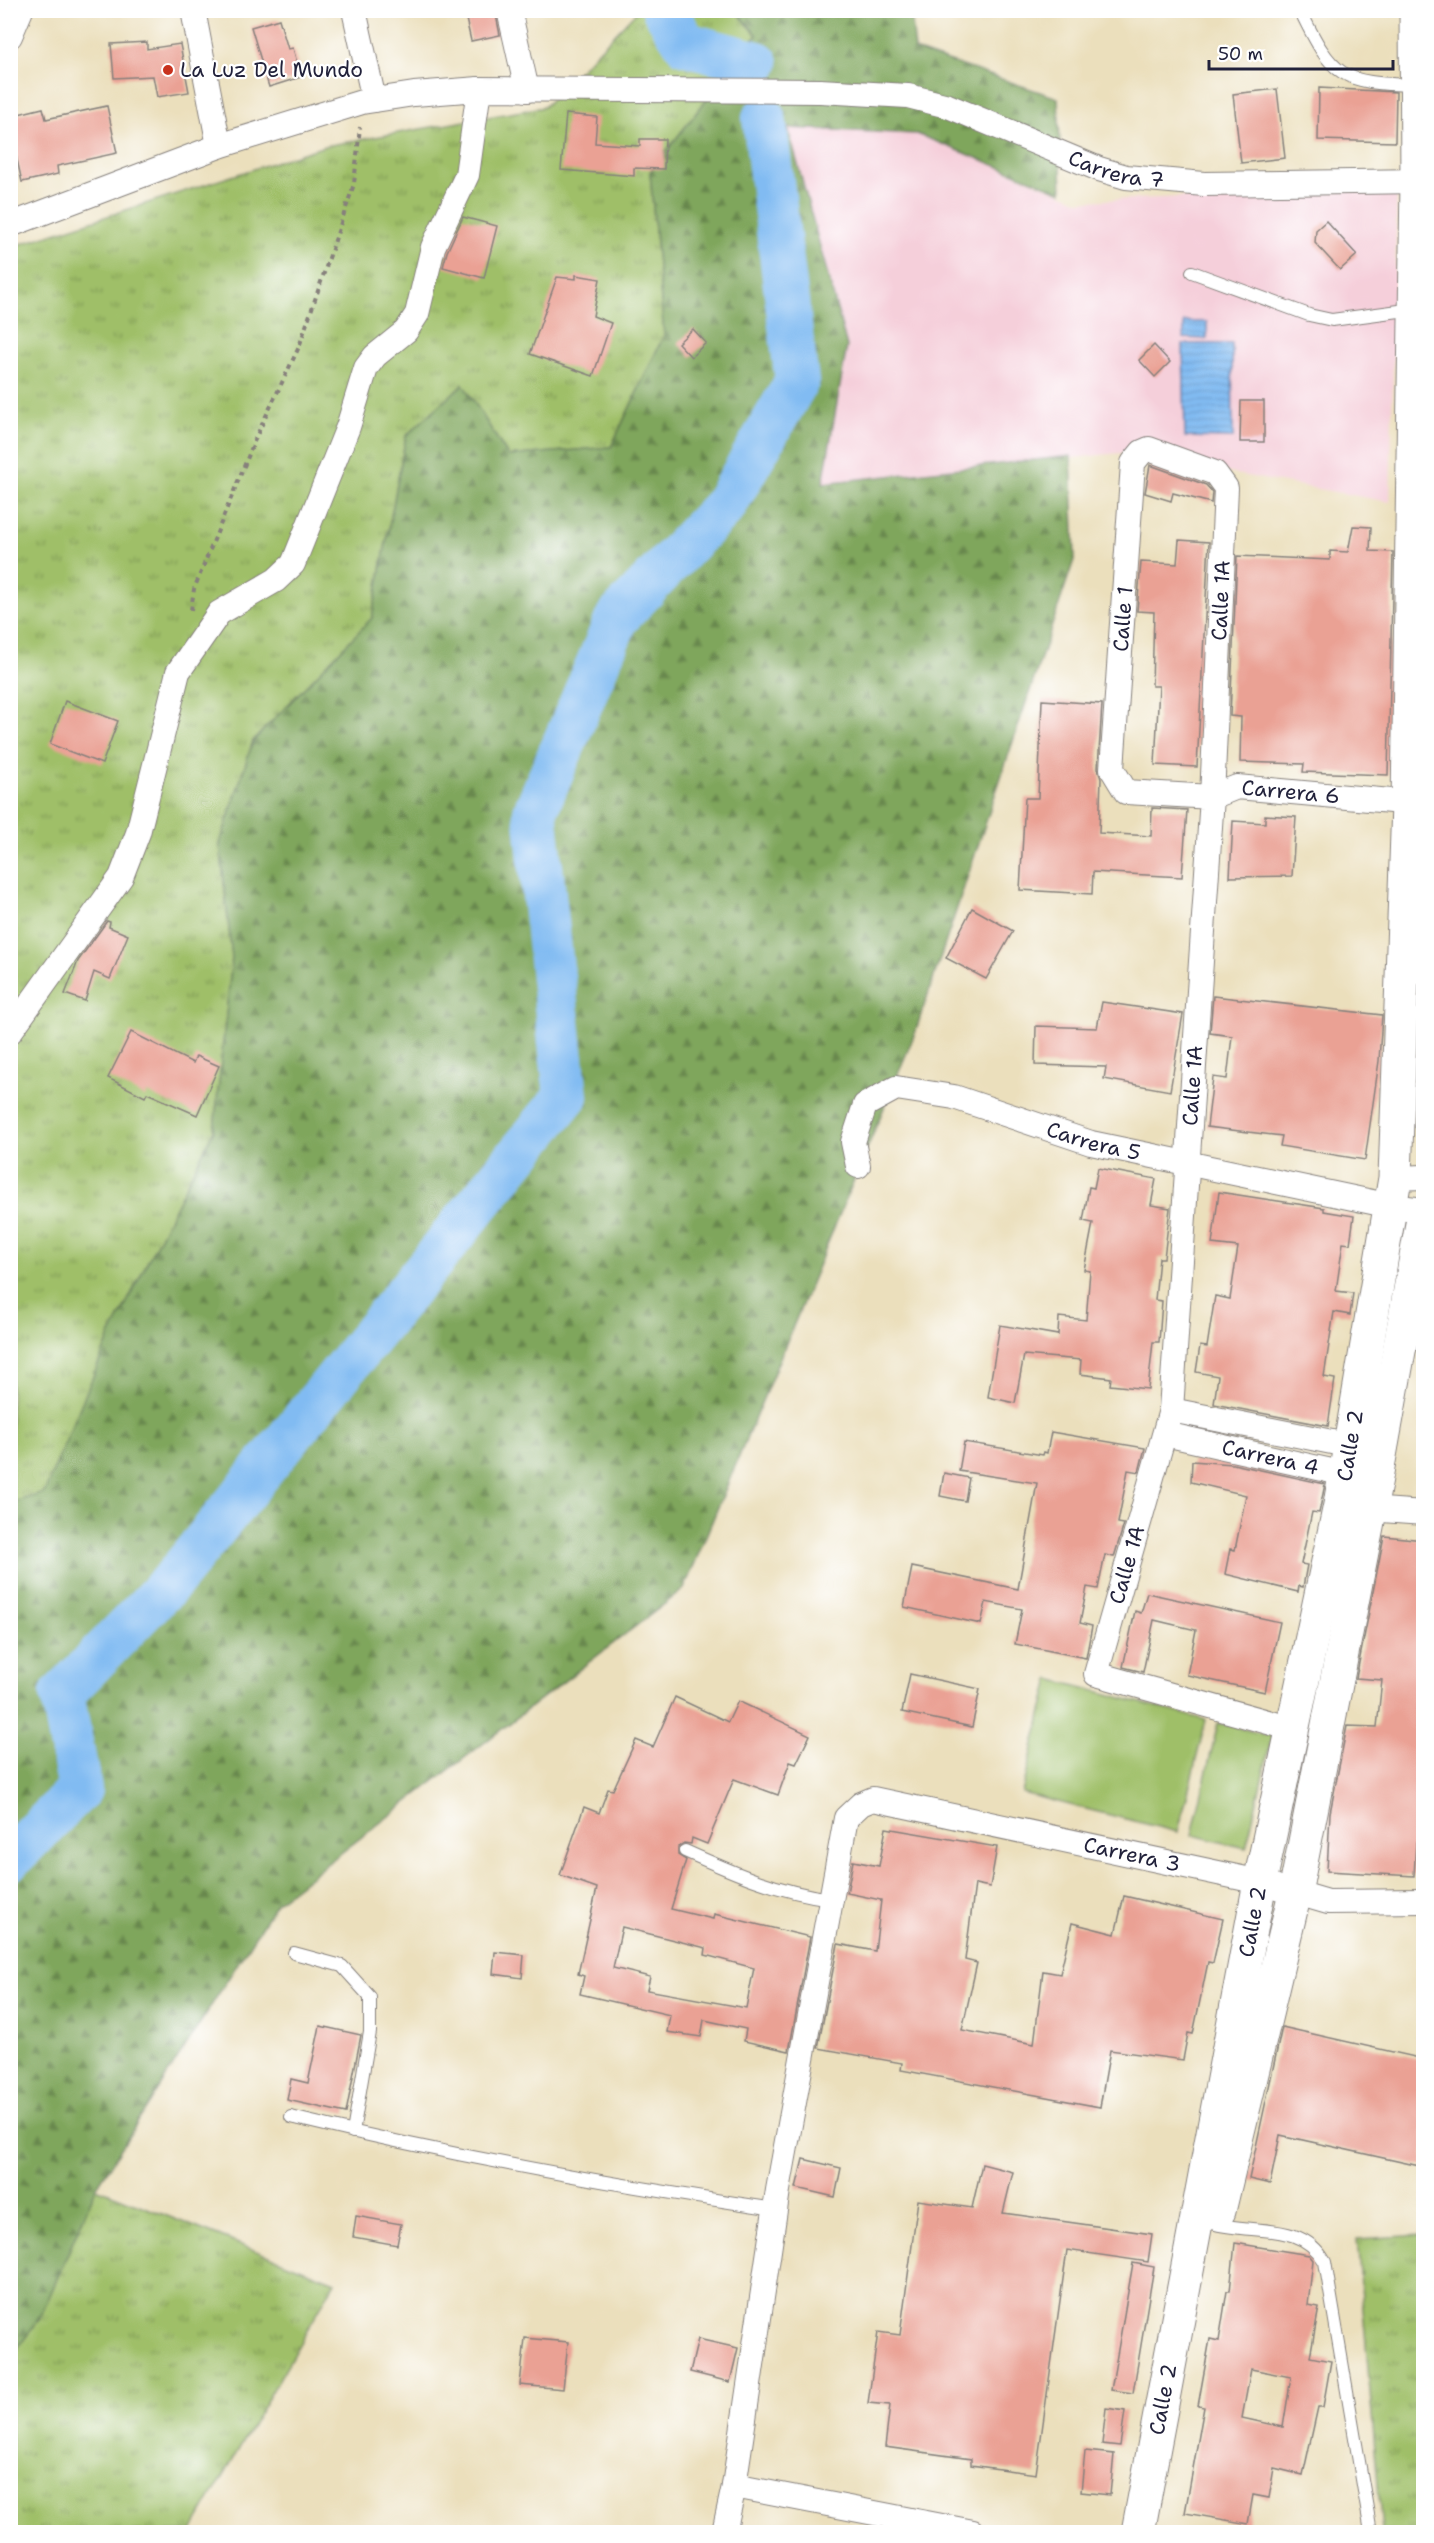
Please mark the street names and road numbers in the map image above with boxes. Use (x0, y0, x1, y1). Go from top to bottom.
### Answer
street label: Carrera 7 (1064, 144, 1165, 194)
street label: Calle 1A (1205, 560, 1237, 641)
street label: Calle 1 (1107, 585, 1139, 653)
street label: Carrera 6 (1240, 773, 1341, 810)
street label: Calle 1A (1176, 1045, 1209, 1127)
street label: Carrera 5 (1043, 1115, 1143, 1167)
street label: Calle 2 (1330, 1408, 1370, 1483)
street label: Carrera 4 (1219, 1433, 1322, 1482)
street label: Calle 1A (1103, 1522, 1151, 1607)
street label: Carrera 3 (1081, 1831, 1183, 1879)
street label: Calle 2 (1232, 1884, 1273, 1960)
street label: Calle 2 (1143, 2361, 1183, 2437)

